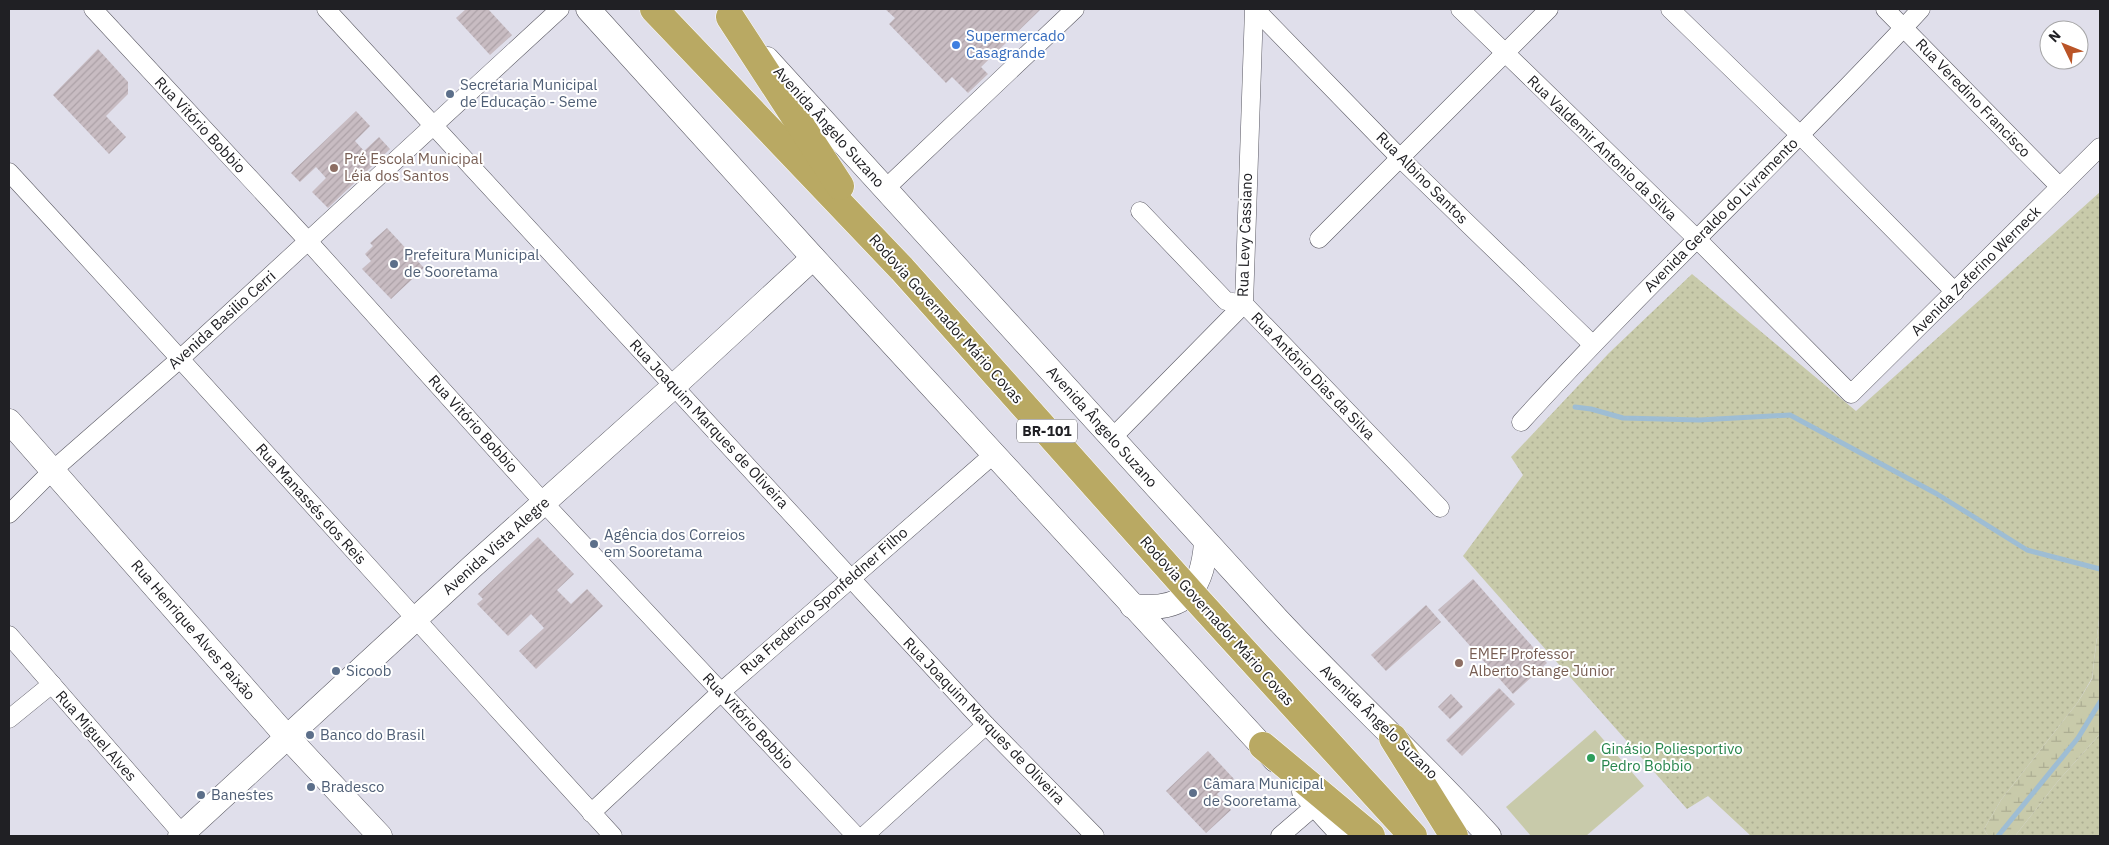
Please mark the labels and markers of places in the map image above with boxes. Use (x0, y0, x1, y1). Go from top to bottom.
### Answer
place label: Supermercado Casagrande (966, 26, 1065, 62)
marker: Supermercado Casagrande (950, 39, 962, 51)
place label: Secretaria Municipal de Educação - Seme (460, 75, 597, 111)
marker: Secretaria Municipal de Educação - Seme (444, 88, 456, 100)
place label: Pré Escola Municipal Léia dos Santos (344, 149, 483, 185)
marker: Pré Escola Municipal Léia dos Santos (328, 162, 340, 174)
place label: Prefeitura Municipal de Sooretama (404, 245, 539, 281)
marker: Prefeitura Municipal de Sooretama (388, 258, 400, 270)
place label: Agência dos Correios em Sooretama (604, 525, 745, 561)
marker: Agência dos Correios em Sooretama (588, 538, 600, 550)
place label: EMEF Professor Alberto Stange Júnior (1469, 644, 1615, 680)
marker: EMEF Professor Alberto Stange Júnior (1453, 657, 1465, 669)
place label: Sicoob (346, 661, 391, 680)
marker: Sicoob (330, 665, 342, 677)
place label: Banco do Brasil (320, 725, 425, 744)
marker: Banco do Brasil (304, 729, 316, 741)
place label: Ginásio Poliesportivo Pedro Bobbio (1601, 739, 1743, 775)
marker: Ginásio Poliesportivo Pedro Bobbio (1585, 752, 1597, 764)
place label: Câmara Municipal de Sooretama (1203, 774, 1323, 810)
place label: Bradesco (321, 777, 384, 796)
marker: Bradesco (305, 781, 317, 793)
place label: Banestes (211, 785, 274, 804)
marker: Câmara Municipal de Sooretama (1187, 787, 1199, 799)
marker: Banestes (195, 789, 207, 801)

